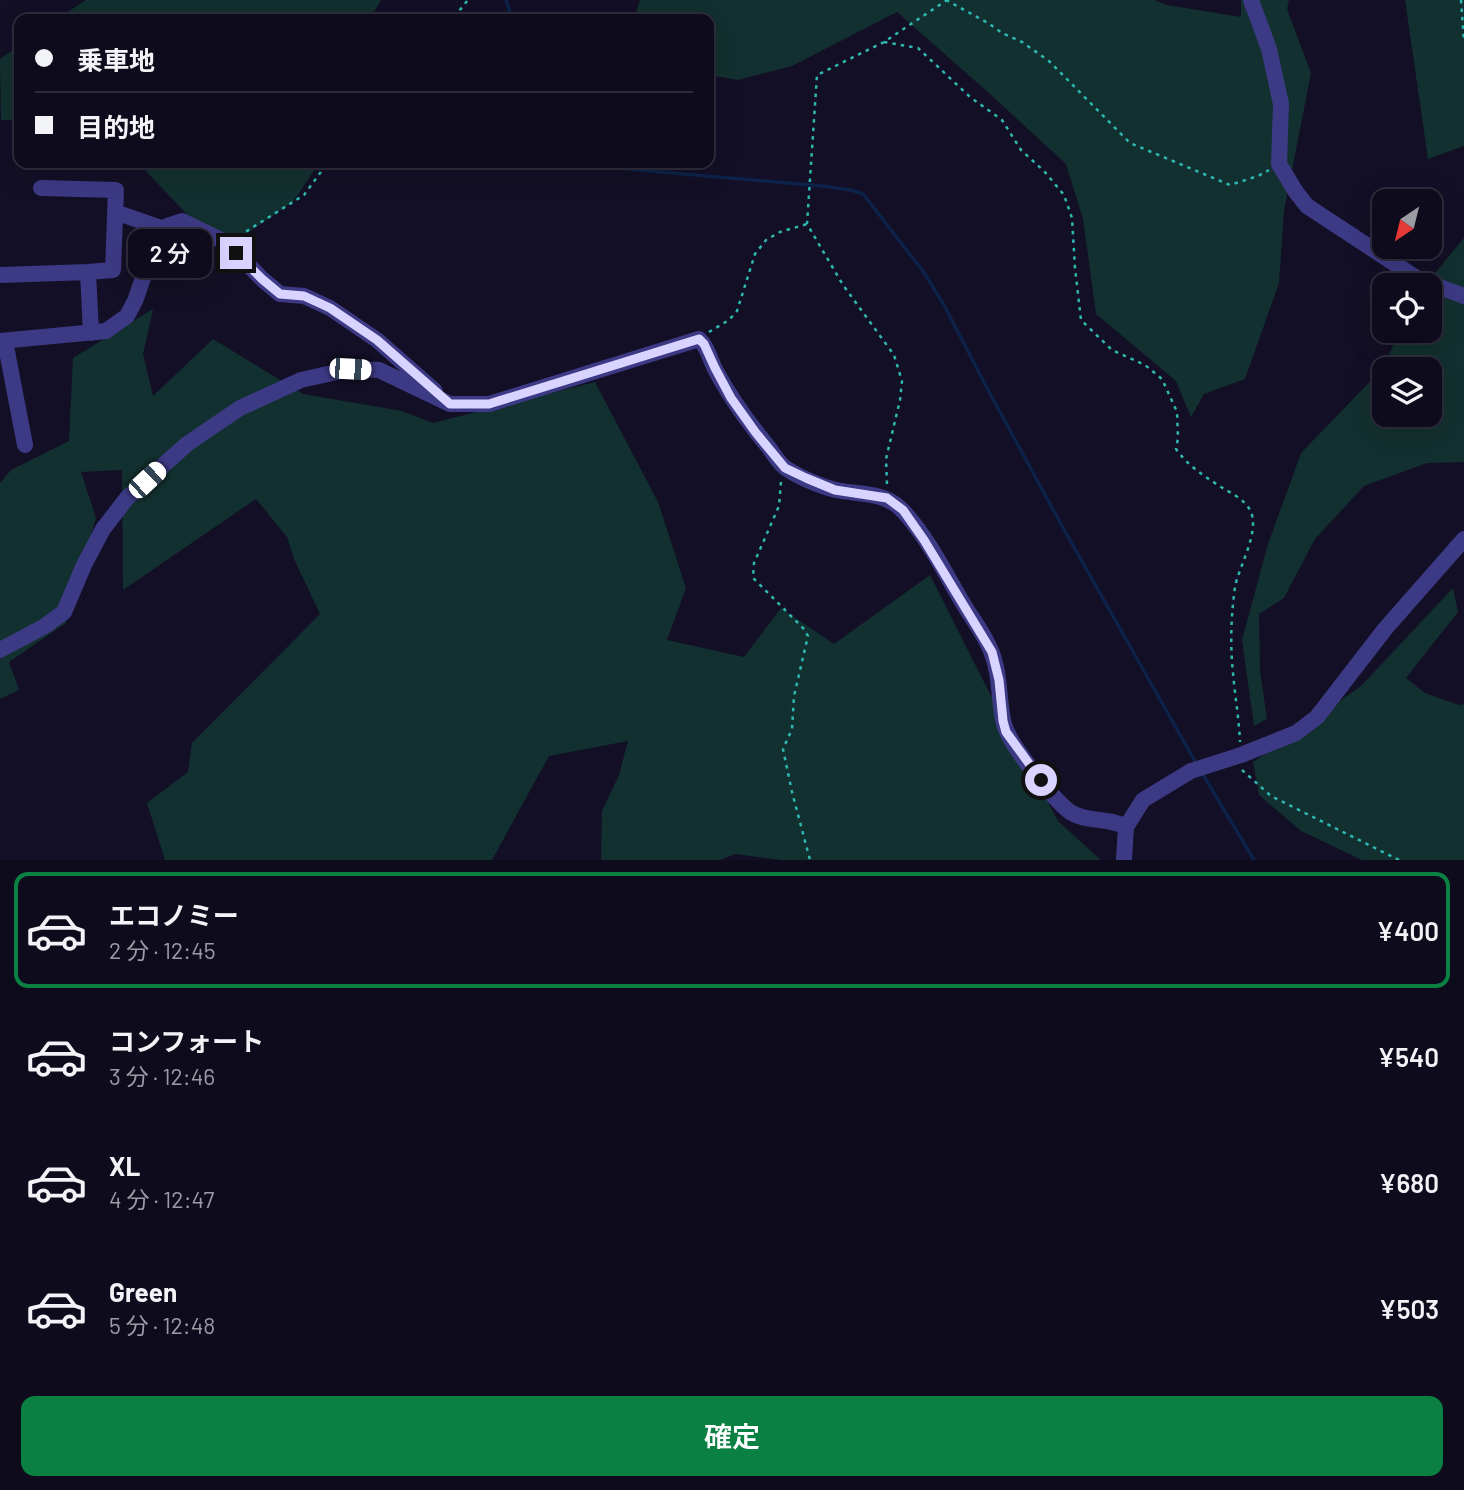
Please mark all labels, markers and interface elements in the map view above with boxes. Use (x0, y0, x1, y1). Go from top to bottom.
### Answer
text: 乗車地 (77, 44, 155, 75)
text: 目的地 (77, 111, 155, 142)
north arrow (1372, 189, 1442, 259)
map controls (1372, 189, 1442, 427)
callout: 2 分 (128, 229, 212, 278)
route end (220, 237, 252, 269)
text: 2 分 (150, 239, 190, 267)
button: locate (1372, 273, 1442, 343)
car (329, 357, 372, 381)
button: layers (1372, 357, 1442, 427)
car (125, 458, 170, 502)
route start (1025, 764, 1057, 796)
icon: car (25, 899, 88, 962)
text: エコノミー (109, 899, 239, 930)
text: ¥400 (1376, 915, 1439, 946)
text: 2 分 · 12:45 (109, 936, 216, 964)
icon: car (25, 1025, 88, 1088)
text: コンフォート (109, 1025, 264, 1056)
text: ¥540 (1377, 1041, 1439, 1072)
text: 3 分 · 12:46 (109, 1062, 215, 1090)
text: XL (109, 1150, 140, 1181)
icon: car (25, 1151, 88, 1214)
text: ¥680 (1379, 1167, 1439, 1198)
text: 4 分 · 12:47 (109, 1185, 214, 1213)
text: Green (109, 1276, 177, 1307)
icon: car (25, 1277, 88, 1340)
text: ¥503 (1379, 1293, 1439, 1324)
text: 5 分 · 12:48 (109, 1311, 215, 1339)
button: 確定 (21, 1396, 1443, 1476)

